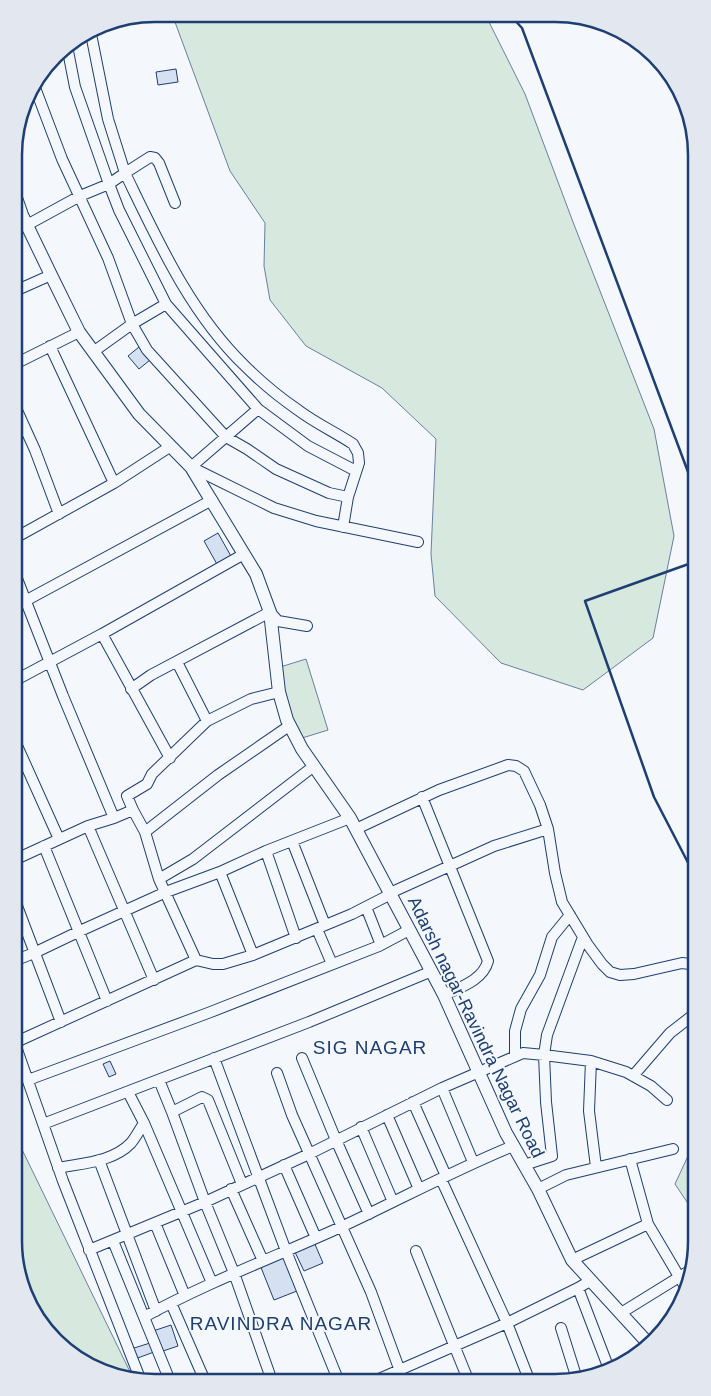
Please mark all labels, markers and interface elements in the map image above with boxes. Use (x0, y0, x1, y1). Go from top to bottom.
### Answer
street label: Adarsh nagar-Ravindra Nagar Road (404, 893, 548, 1161)
district label: SIG NAGAR (313, 1037, 427, 1058)
district label: RAVINDRA NAGAR (190, 1313, 372, 1334)

